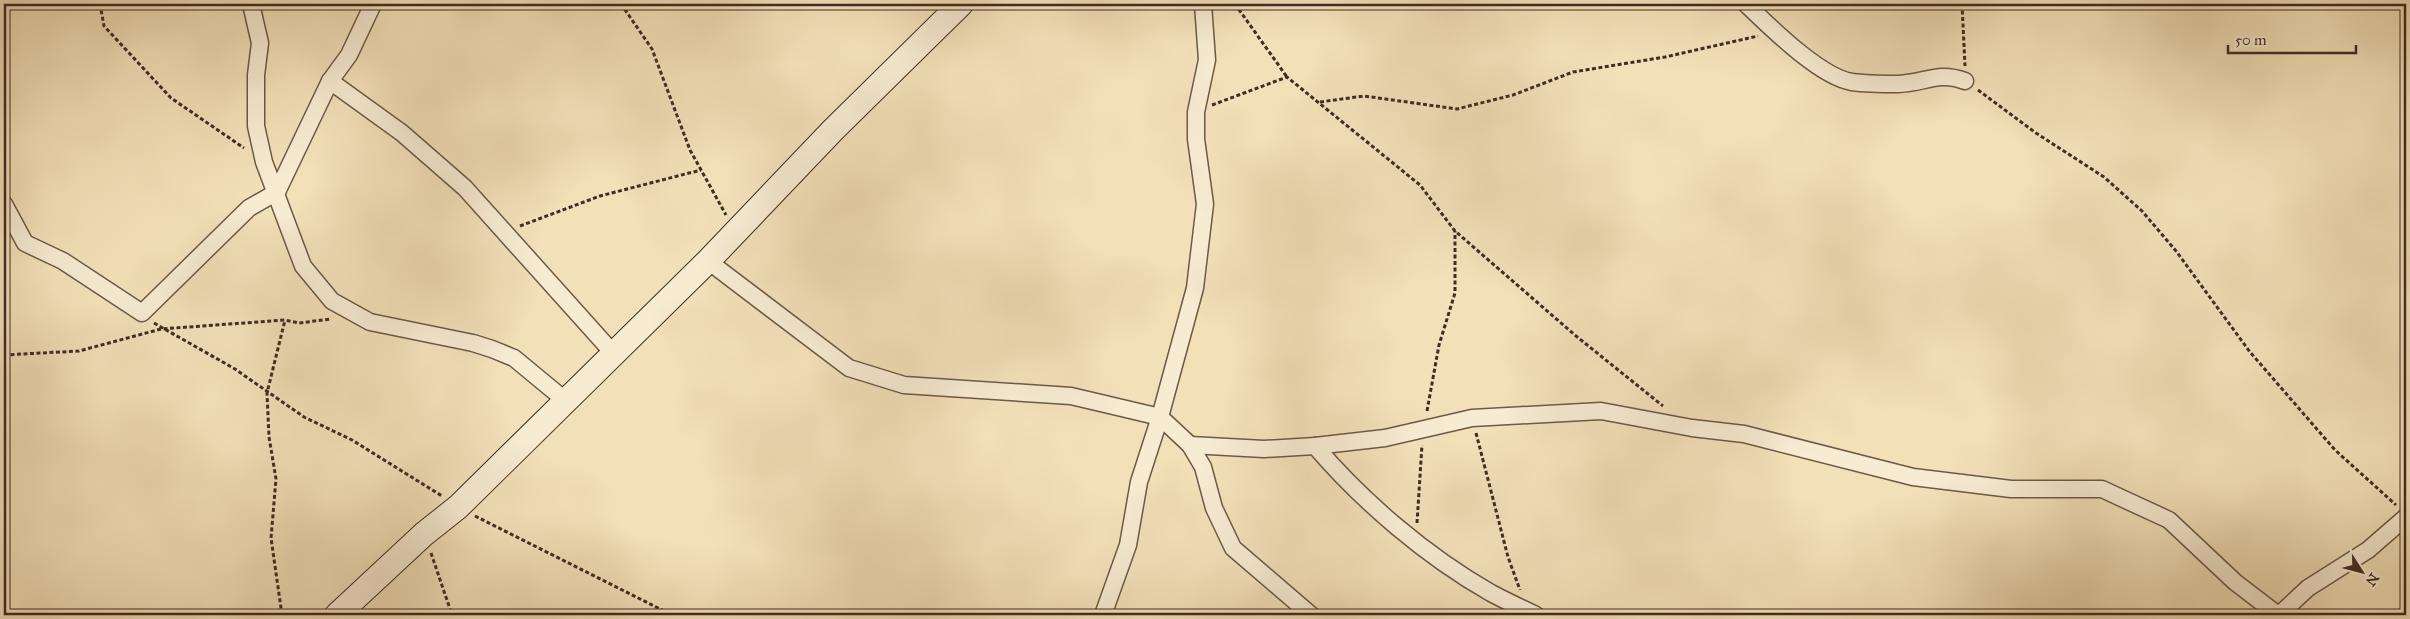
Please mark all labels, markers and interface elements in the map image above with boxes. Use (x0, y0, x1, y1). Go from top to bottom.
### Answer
scale bar (2228, 22, 2355, 54)
text: 50 m (2235, 31, 2267, 49)
north arrow (2338, 546, 2388, 596)
text: N (2362, 570, 2382, 589)

